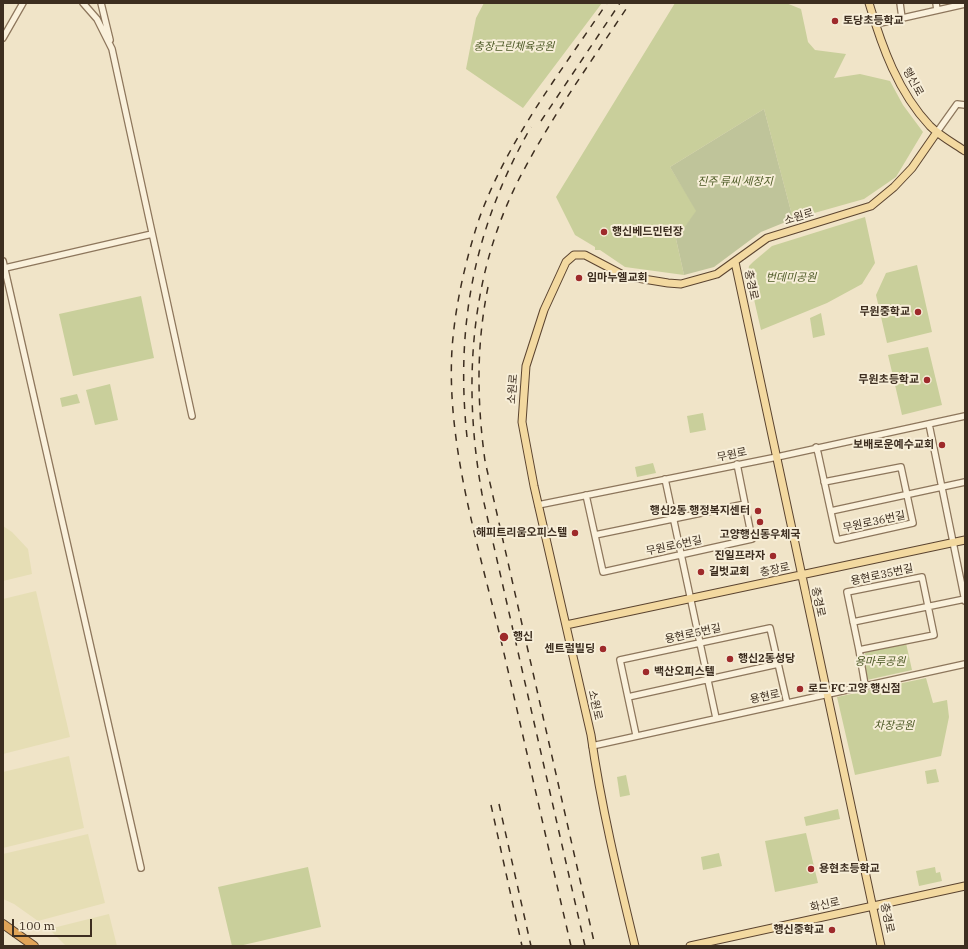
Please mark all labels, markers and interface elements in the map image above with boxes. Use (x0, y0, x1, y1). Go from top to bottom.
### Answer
place label: 토당초등학교 (843, 14, 904, 28)
marker: 토당초등학교 (830, 16, 840, 26)
park label: 충장근린체육공원 (474, 40, 554, 54)
street label: 행신로 (900, 66, 926, 98)
park label: 진주 류씨 세장지 (697, 175, 773, 189)
street label: 소원로 (783, 206, 815, 228)
place label: 행신베드민턴장 (612, 225, 683, 239)
marker: 행신베드민턴장 (599, 227, 609, 237)
street label: 충경로 (741, 269, 761, 301)
place label: 임마누엘교회 (587, 271, 648, 285)
park label: 번데미공원 (766, 271, 816, 285)
marker: 임마누엘교회 (574, 273, 584, 283)
place label: 무원중학교 (859, 305, 910, 319)
marker: 무원중학교 (913, 307, 923, 317)
street label: 소원로 (505, 373, 521, 405)
place label: 무원초등학교 (858, 373, 919, 387)
marker: 무원초등학교 (922, 375, 932, 385)
place label: 보배로운예수교회 (853, 438, 934, 452)
marker: 보배로운예수교회 (937, 440, 947, 450)
street label: 무원로 (716, 445, 748, 465)
place label: 행신2동 행정복지센터 (650, 504, 750, 518)
marker: 행신2동 행정복지센터 (753, 506, 763, 516)
street label: 무원로36번길 (841, 509, 907, 535)
marker: 고양행신동우체국 (755, 517, 765, 527)
place label: 해피트리움오피스텔 (476, 526, 567, 540)
marker: 해피트리움오피스텔 (570, 528, 580, 538)
place label: 고양행신동우체국 (720, 528, 800, 542)
street label: 무원로6번길 (645, 534, 703, 558)
place label: 진일프라자 (714, 549, 765, 563)
marker: 진일프라자 (768, 551, 778, 561)
street label: 충장로 (759, 560, 791, 580)
street label: 용현로35번길 (849, 562, 915, 588)
place label: 길벗교회 (709, 565, 749, 579)
marker: 길벗교회 (696, 567, 706, 577)
street label: 충경로 (808, 586, 828, 618)
street label: 용현로5번길 (664, 622, 722, 646)
place label: 행신 (513, 630, 533, 644)
marker: 행신 (498, 631, 510, 643)
place label: 센트럴빌딩 (544, 642, 595, 656)
marker: 센트럴빌딩 (598, 644, 608, 654)
place label: 행신2동성당 (738, 652, 795, 666)
marker: 행신2동성당 (725, 654, 735, 664)
park label: 용마루공원 (855, 655, 905, 669)
place label: 백산오피스텔 (654, 665, 715, 679)
marker: 백산오피스텔 (641, 667, 651, 677)
place label: 로드 FC 고양 행신점 (808, 682, 901, 696)
marker: 로드 FC 고양 행신점 (795, 684, 805, 694)
street label: 용현로 (749, 687, 781, 707)
street label: 소원로 (585, 689, 605, 721)
park label: 차장공원 (874, 719, 914, 733)
place label: 용현초등학교 (819, 862, 880, 876)
marker: 용현초등학교 (806, 864, 816, 874)
street label: 화신로 (809, 895, 841, 915)
street label: 충경로 (877, 902, 897, 934)
scale bar (14, 911, 94, 937)
text: 100 m (19, 918, 55, 933)
place label: 행신중학교 (773, 923, 824, 937)
marker: 행신중학교 (827, 925, 837, 935)

